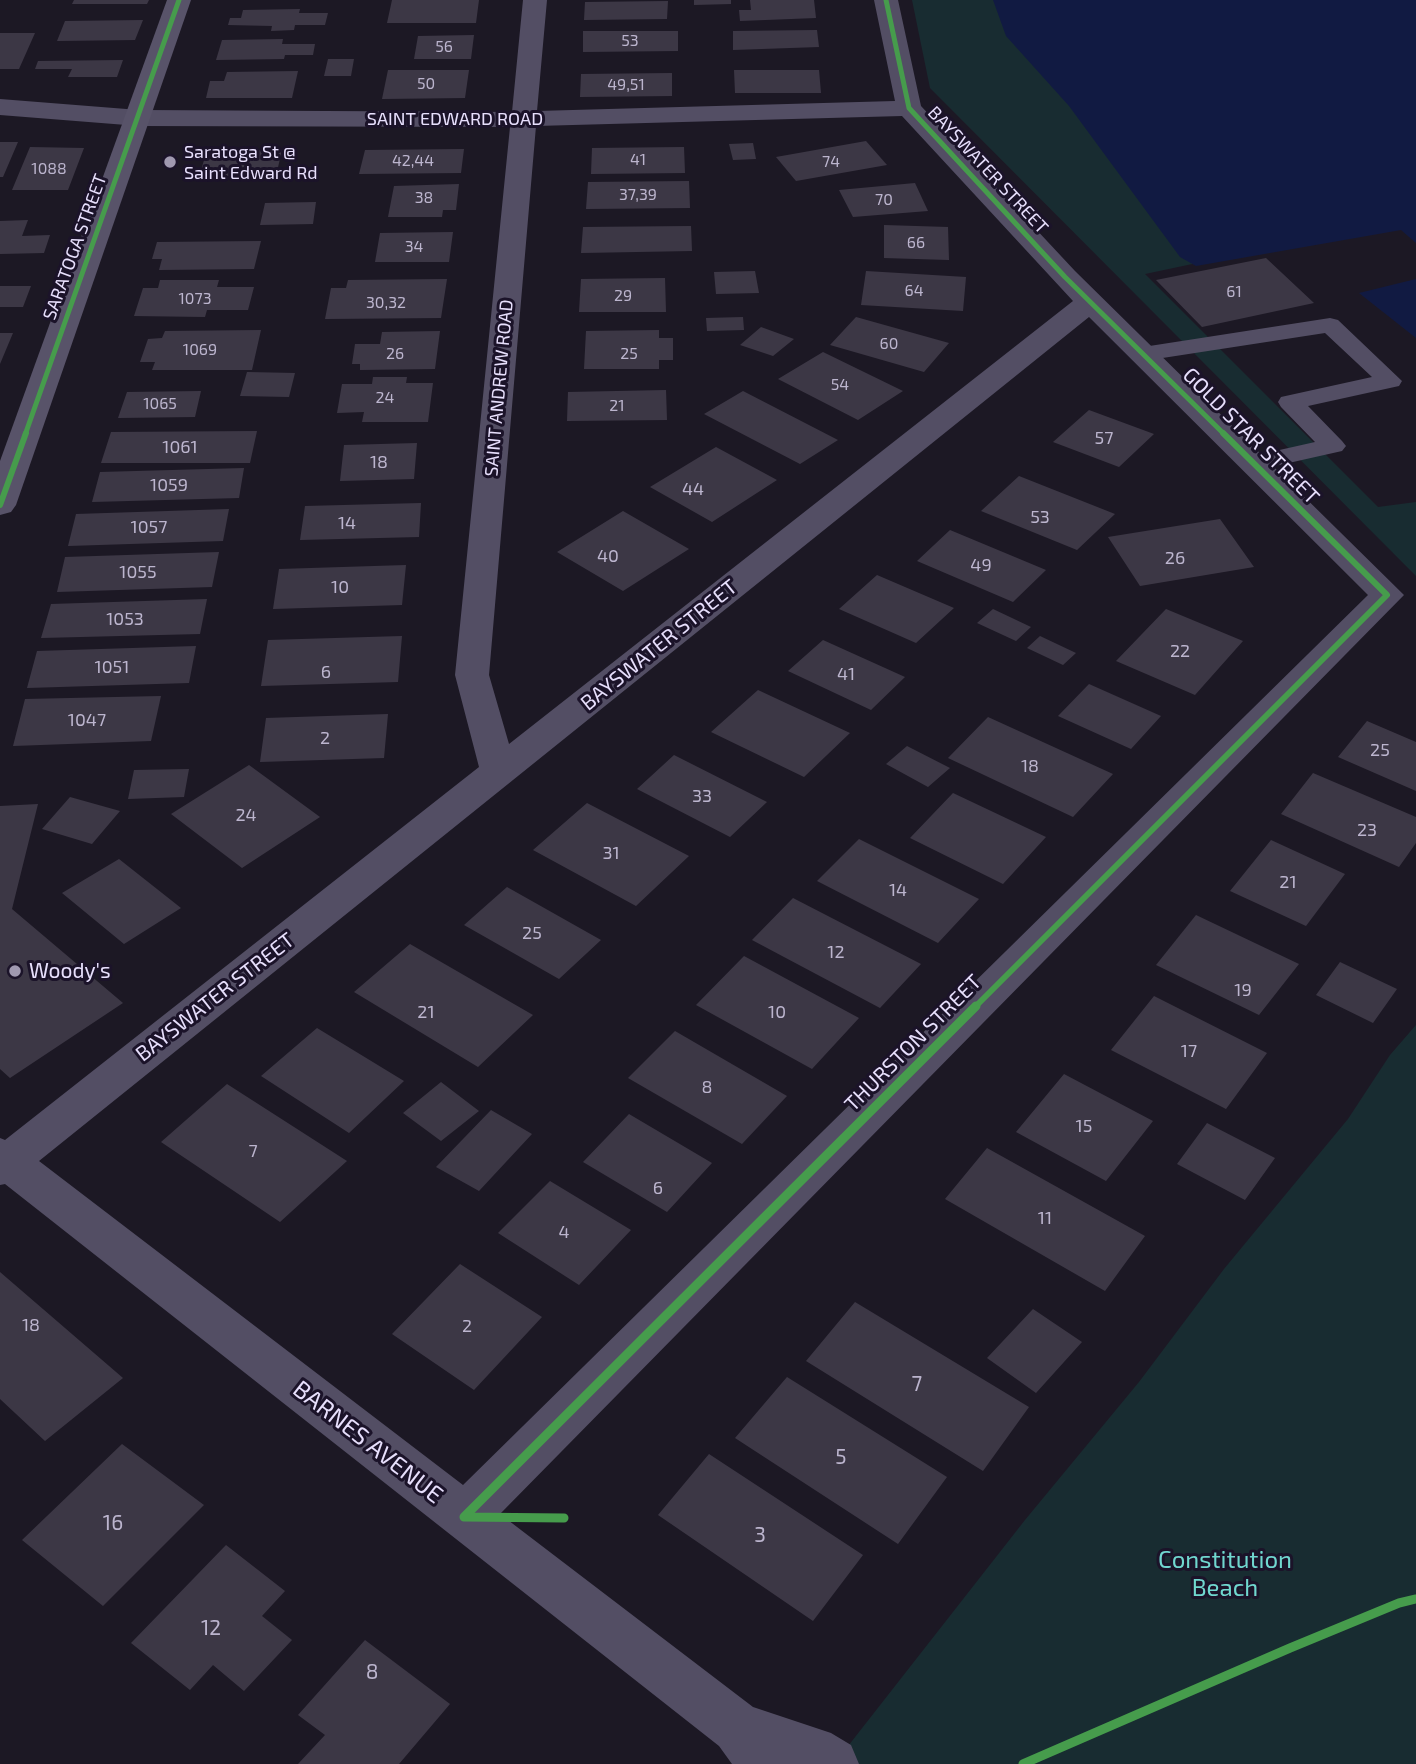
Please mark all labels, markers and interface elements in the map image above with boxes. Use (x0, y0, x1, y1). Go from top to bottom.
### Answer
house number: 53 (621, 31, 639, 51)
house number: 56 (435, 37, 453, 57)
house number: 50 (417, 74, 435, 94)
house number: 49,51 (607, 75, 645, 95)
street label: BAYSWATER STREET (923, 102, 1053, 238)
street label: SAINT EDWARD ROAD (367, 108, 543, 130)
place label: Saratoga St @ Saint Edward Rd (184, 141, 318, 184)
house number: 41 (630, 150, 646, 170)
house number: 42,44 (392, 151, 434, 171)
house number: 74 (822, 152, 840, 172)
marker: Saratoga St @ Saint Edward Rd (162, 154, 178, 170)
house number: 1088 (31, 159, 67, 179)
street label: SARATOGA STREET (39, 171, 111, 323)
house number: 37,39 (619, 185, 657, 205)
house number: 38 (415, 188, 433, 208)
house number: 70 (875, 190, 893, 210)
house number: 66 (907, 233, 925, 253)
house number: 34 (405, 237, 423, 257)
house number: 64 (905, 281, 923, 301)
house number: 61 (1226, 282, 1242, 302)
house number: 29 (614, 286, 632, 306)
house number: 1073 (178, 289, 212, 309)
house number: 30,32 (366, 293, 406, 313)
street label: SAINT ANDREW ROAD (481, 299, 517, 477)
house number: 60 (880, 334, 898, 354)
house number: 1069 (183, 340, 217, 360)
house number: 26 (386, 344, 404, 364)
house number: 25 (620, 344, 638, 364)
street label: GOLD STAR STREET (1177, 362, 1325, 510)
house number: 54 (831, 375, 849, 395)
house number: 24 (376, 388, 394, 408)
house number: 1065 (143, 394, 177, 414)
house number: 21 (609, 396, 625, 416)
house number: 57 (1095, 427, 1113, 449)
house number: 1061 (162, 436, 198, 458)
house number: 18 (370, 451, 388, 473)
house number: 1059 (150, 474, 188, 496)
house number: 44 (682, 478, 704, 500)
house number: 53 (1030, 506, 1050, 528)
house number: 14 (338, 512, 356, 534)
house number: 1057 (131, 516, 167, 538)
house number: 40 (597, 545, 619, 567)
house number: 26 (1165, 547, 1185, 569)
house number: 49 (970, 554, 992, 576)
house number: 1055 (119, 561, 157, 583)
street label: BAYSWATER STREET (576, 574, 742, 716)
house number: 10 (331, 576, 349, 598)
house number: 1053 (106, 608, 144, 630)
house number: 22 (1170, 640, 1190, 662)
house number: 1051 (95, 656, 129, 678)
house number: 6 (321, 661, 331, 683)
house number: 41 (837, 663, 855, 685)
house number: 1047 (68, 709, 106, 731)
house number: 2 (320, 727, 330, 749)
house number: 25 (1370, 739, 1390, 761)
house number: 18 (1021, 755, 1039, 777)
house number: 33 (692, 785, 712, 807)
house number: 24 (235, 804, 257, 826)
house number: 23 (1357, 819, 1377, 841)
house number: 31 (602, 842, 620, 864)
house number: 21 (1279, 871, 1297, 893)
house number: 14 (889, 879, 907, 901)
house number: 25 (522, 922, 542, 944)
street label: BAYSWATER STREET (131, 927, 299, 1067)
house number: 12 (827, 941, 845, 963)
place label: Woody's (29, 958, 111, 984)
marker: Woody's (7, 963, 23, 979)
street label: THURSTON STREET (839, 969, 987, 1117)
house number: 19 (1234, 979, 1252, 1001)
house number: 21 (417, 1001, 435, 1023)
house number: 10 (768, 1001, 786, 1023)
house number: 17 (1181, 1040, 1197, 1062)
house number: 8 (702, 1076, 712, 1098)
house number: 15 (1076, 1115, 1092, 1137)
house number: 7 (248, 1140, 258, 1162)
house number: 6 (653, 1177, 663, 1199)
house number: 11 (1038, 1207, 1052, 1229)
house number: 4 (558, 1221, 570, 1243)
house number: 18 (22, 1314, 40, 1336)
house number: 2 (462, 1315, 472, 1337)
house number: 7 (912, 1371, 922, 1397)
street label: BARNES AVENUE (287, 1375, 449, 1509)
house number: 5 (835, 1444, 847, 1470)
house number: 16 (103, 1510, 123, 1536)
house number: 3 (754, 1522, 766, 1548)
park label: Constitution Beach (1158, 1546, 1292, 1602)
house number: 12 (201, 1615, 221, 1641)
house number: 8 (366, 1659, 378, 1685)

